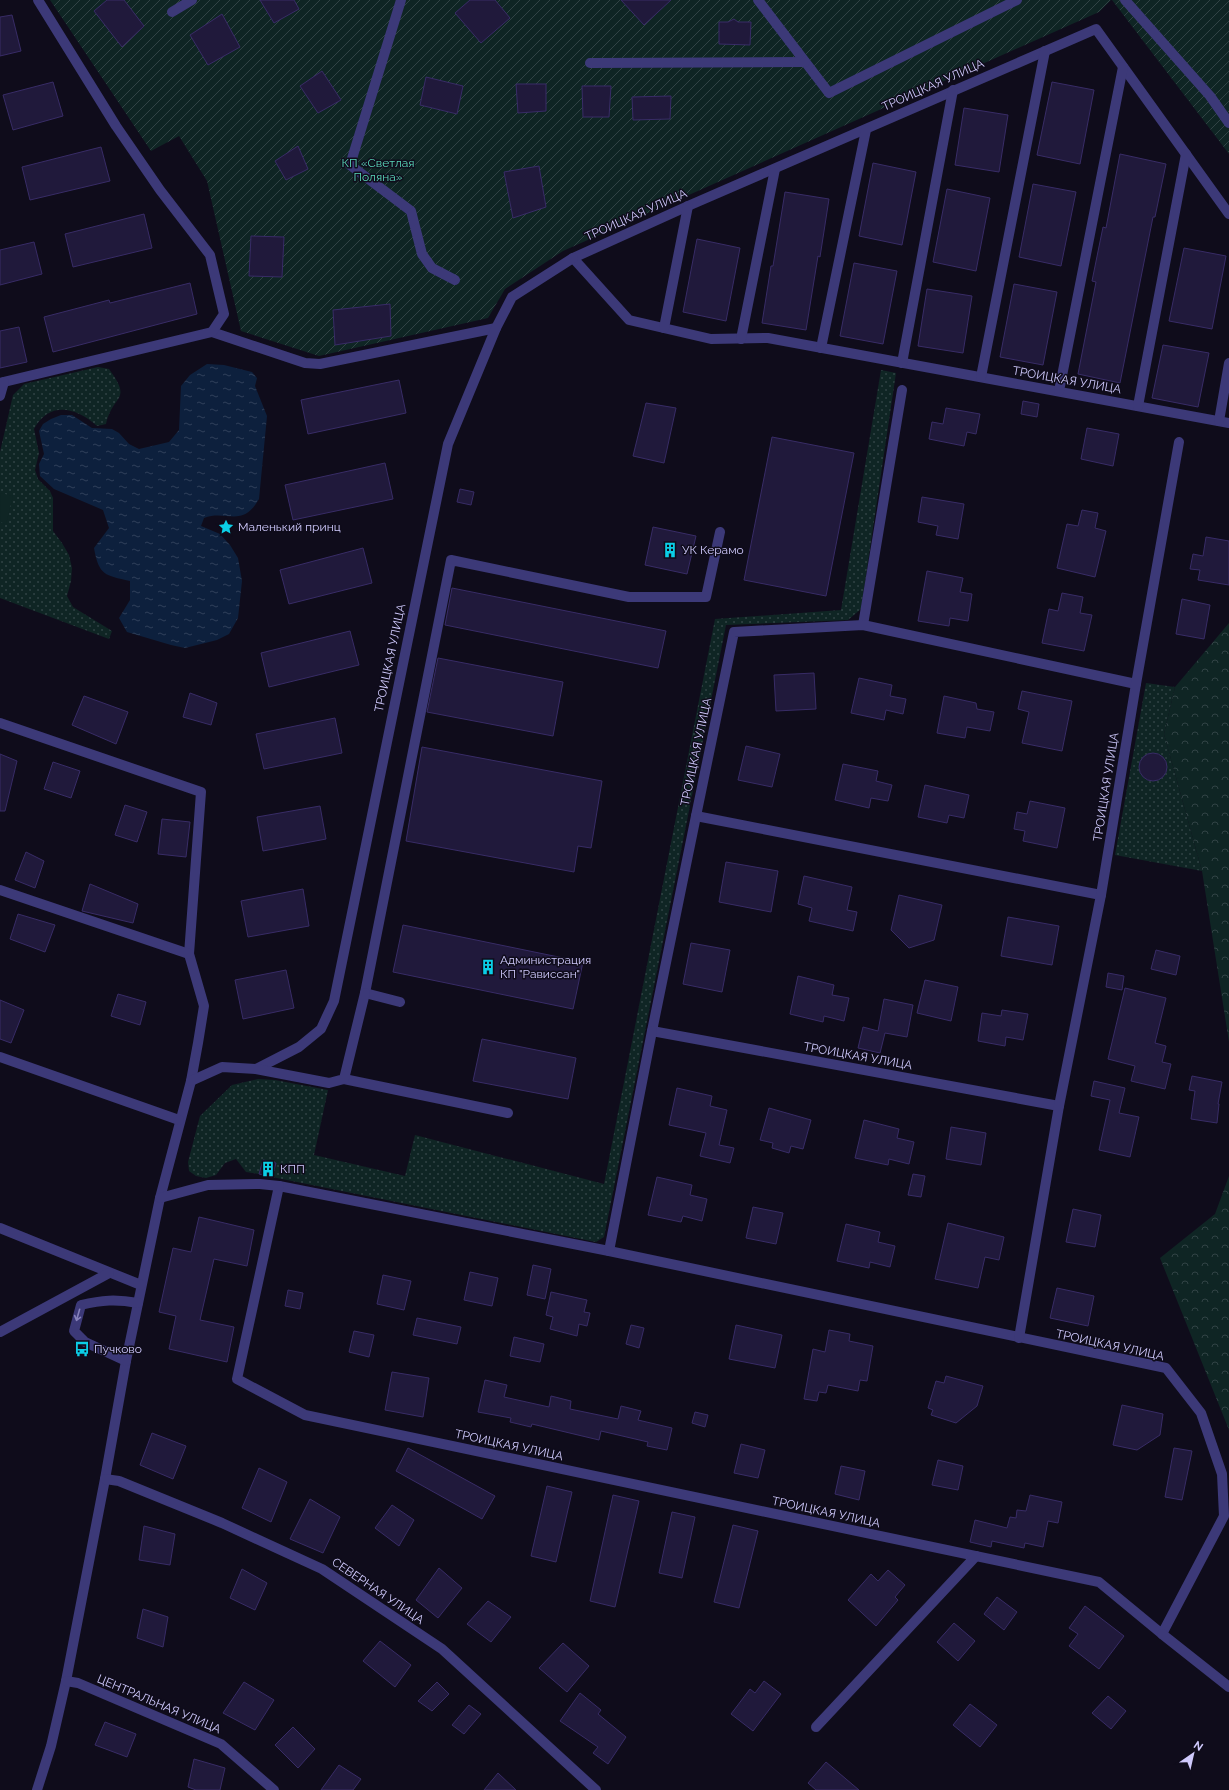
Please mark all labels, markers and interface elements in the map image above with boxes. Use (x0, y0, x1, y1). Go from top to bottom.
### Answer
street label: ТРОИЦКАЯ УЛИЦА (880, 56, 986, 114)
park label: КП «Светлая Поляна» (341, 156, 415, 184)
street label: ТРОИЦКАЯ УЛИЦА (583, 186, 689, 244)
street label: ТРОИЦКАЯ УЛИЦА (1011, 364, 1123, 396)
place icon: Маленький принц (217, 518, 235, 536)
place label: Маленький принц (238, 520, 341, 534)
building icon: УК Керамо (661, 541, 679, 559)
place label: УК Керамо (682, 543, 744, 557)
street label: ТРОИЦКАЯ УЛИЦА (372, 603, 408, 713)
street label: ТРОИЦКАЯ УЛИЦА (678, 697, 714, 807)
street label: ТРОИЦКАЯ УЛИЦА (1090, 731, 1122, 843)
place label: Администрация КП "Рависсан" (500, 953, 591, 981)
building icon: Администрация КП "Рависсан" (479, 958, 497, 976)
street label: ТРОИЦКАЯ УЛИЦА (802, 1040, 914, 1072)
building icon: КПП (259, 1160, 277, 1178)
place label: КПП (280, 1162, 305, 1176)
one-way arrow (74, 1308, 81, 1321)
street label: ТРОИЦКАЯ УЛИЦА (1055, 1327, 1165, 1363)
bus stop icon: Пучково (73, 1340, 91, 1358)
place label: Пучково (94, 1342, 142, 1356)
street label: ТРОИЦКАЯ УЛИЦА (454, 1427, 564, 1463)
street label: ТРОИЦКАЯ УЛИЦА (771, 1494, 881, 1530)
street label: СЕВЕРНАЯ УЛИЦА (329, 1555, 427, 1627)
street label: ЦЕНТРАЛЬНАЯ УЛИЦА (95, 1672, 223, 1736)
north arrow (1173, 1734, 1213, 1774)
text: N (1191, 1738, 1205, 1754)

